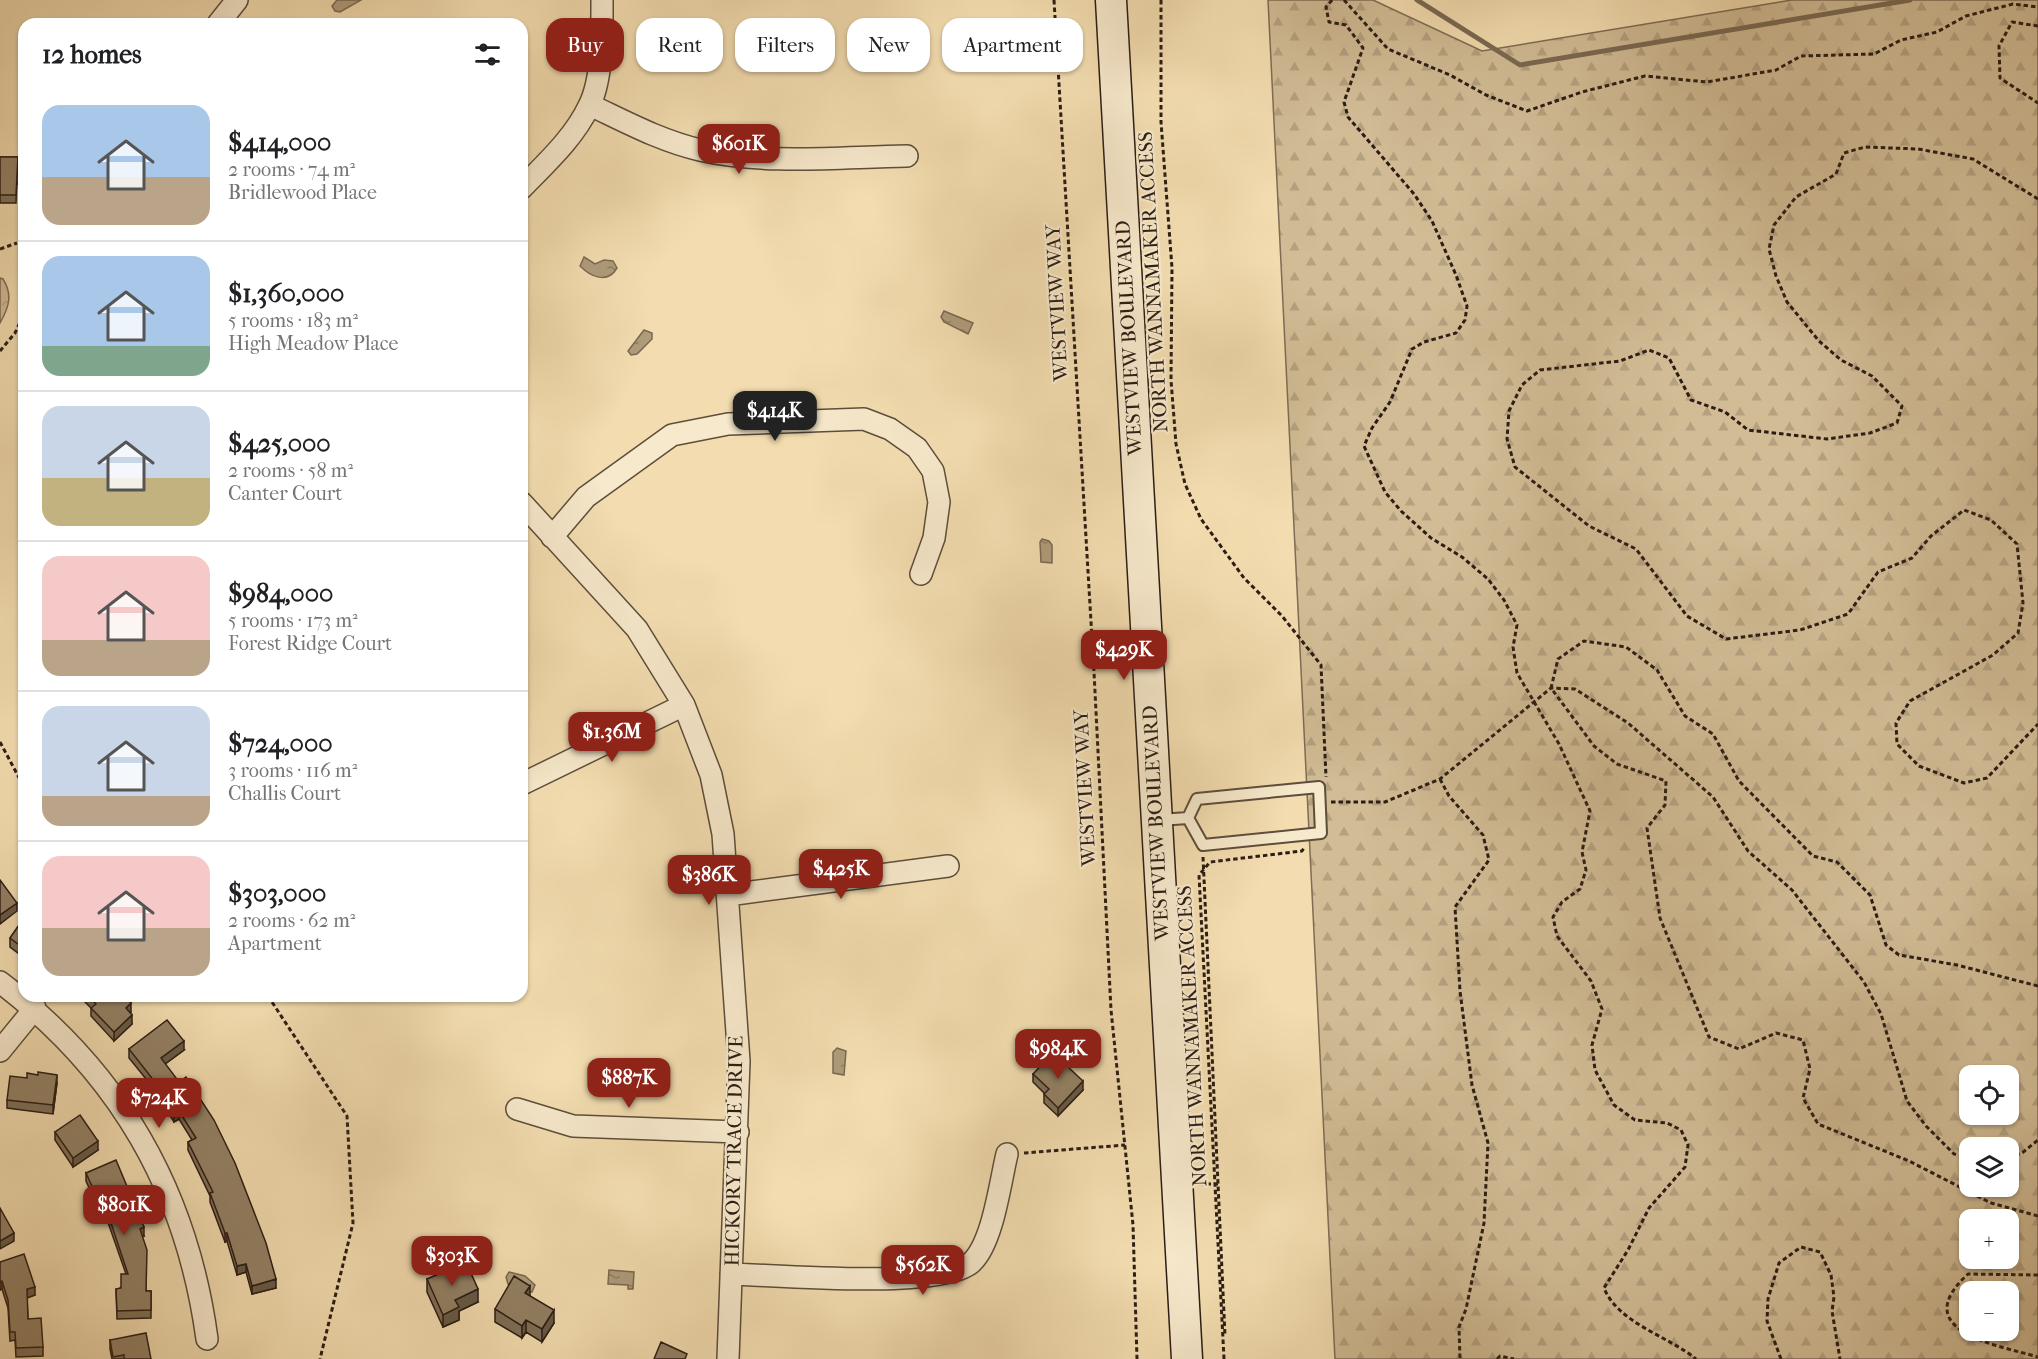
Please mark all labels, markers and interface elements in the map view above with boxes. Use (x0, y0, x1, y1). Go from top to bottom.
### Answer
chip: Buy (546, 18, 624, 72)
chip: Rent (636, 18, 723, 72)
chip: Filters (735, 18, 835, 72)
chip: New (847, 18, 930, 72)
chip: Apartment (942, 18, 1083, 72)
icon: filters (471, 38, 504, 71)
text: 12 homes (42, 39, 142, 70)
pin: $601K (697, 124, 781, 175)
text: $414,000 (228, 127, 331, 158)
icon: home (90, 129, 162, 201)
street label: NORTH WANNAMAKER ACCESS (1134, 131, 1172, 433)
text: $601K (712, 132, 766, 155)
text: 2 rooms · 74 m² (228, 158, 355, 181)
text: Bridlewood Place (228, 181, 377, 204)
street label: WESTVIEW BOULEVARD (1111, 220, 1147, 457)
street label: WESTVIEW WAY (1041, 223, 1073, 383)
text: $1,360,000 (228, 278, 344, 309)
icon: home (90, 280, 162, 352)
text: 5 rooms · 183 m² (228, 309, 358, 332)
text: High Meadow Place (228, 332, 398, 355)
pin: $414K (733, 391, 817, 442)
text: $414K (747, 399, 803, 422)
text: $425,000 (228, 428, 331, 459)
icon: home (90, 430, 162, 502)
text: 2 rooms · 58 m² (228, 459, 353, 482)
text: Canter Court (228, 482, 343, 505)
text: $984,000 (228, 578, 333, 609)
icon: home (90, 580, 162, 652)
text: 5 rooms · 173 m² (228, 609, 358, 632)
pin: $429K (1082, 630, 1166, 681)
text: Forest Ridge Court (228, 632, 392, 655)
text: $429K (1095, 638, 1153, 661)
street label: WESTVIEW BOULEVARD (1138, 705, 1174, 942)
street label: WESTVIEW WAY (1069, 708, 1101, 868)
pin: $1.36M (563, 712, 661, 763)
text: $1.36M (582, 720, 642, 743)
text: $724,000 (228, 728, 333, 759)
icon: home (90, 730, 162, 802)
text: 3 rooms · 116 m² (228, 759, 357, 782)
text: Challis Court (228, 782, 341, 805)
pin: $425K (799, 849, 883, 900)
pin: $386K (667, 855, 751, 906)
text: $425K (813, 857, 869, 880)
text: $386K (682, 863, 736, 886)
text: $303,000 (228, 878, 326, 909)
icon: home (90, 880, 162, 952)
street label: NORTH WANNAMAKER ACCESS (1173, 885, 1211, 1187)
text: 2 rooms · 62 m² (228, 909, 355, 932)
text: Apartment (228, 932, 322, 955)
pin: $984K (1016, 1029, 1100, 1080)
street label: HICKORY TRACE DRIVE (720, 1036, 748, 1266)
text: $984K (1029, 1037, 1087, 1060)
pin: $887K (587, 1058, 671, 1109)
map controls (1959, 1065, 2019, 1341)
button: locate (1959, 1065, 2019, 1125)
text: $887K (601, 1066, 657, 1089)
pin: $724K (117, 1078, 201, 1129)
text: $724K (130, 1086, 188, 1109)
button: layers (1959, 1137, 2019, 1197)
pin: $801K (82, 1185, 166, 1236)
text: $801K (97, 1193, 151, 1216)
button: + (1959, 1209, 2019, 1269)
pin: $303K (410, 1236, 494, 1287)
text: $303K (426, 1244, 479, 1267)
pin: $562K (881, 1245, 965, 1296)
text: $562K (895, 1253, 951, 1276)
button: − (1959, 1281, 2019, 1341)

